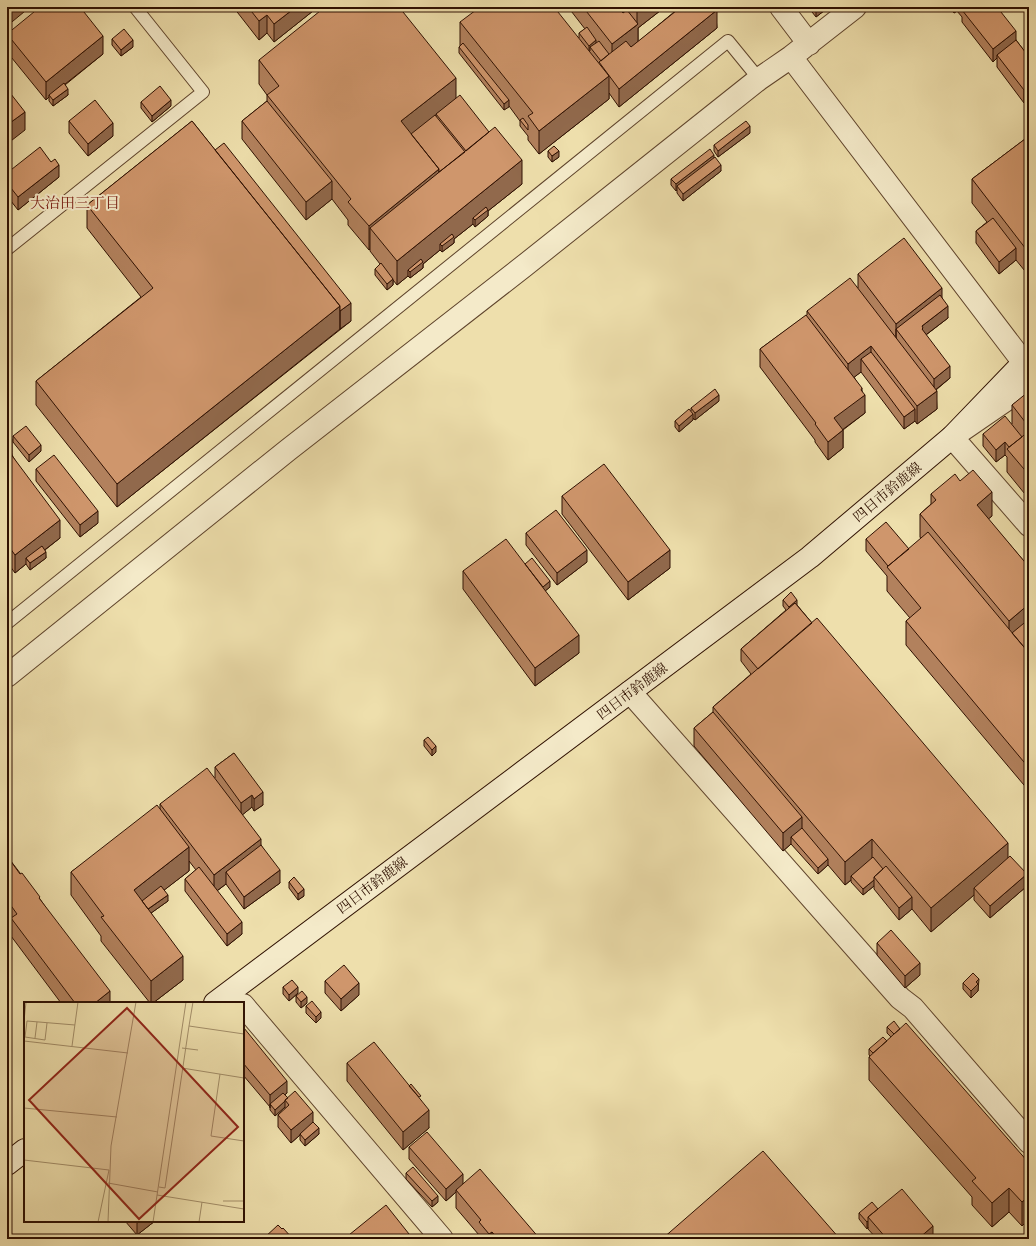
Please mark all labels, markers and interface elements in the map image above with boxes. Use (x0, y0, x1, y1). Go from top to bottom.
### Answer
district label: 大治田三丁目 (30, 193, 120, 213)
street label: 四日市鈴鹿線 (849, 458, 926, 527)
street label: 四日市鈴鹿線 (593, 659, 672, 724)
street label: 四日市鈴鹿線 (333, 853, 412, 918)
inset map (24, 1002, 244, 1222)

